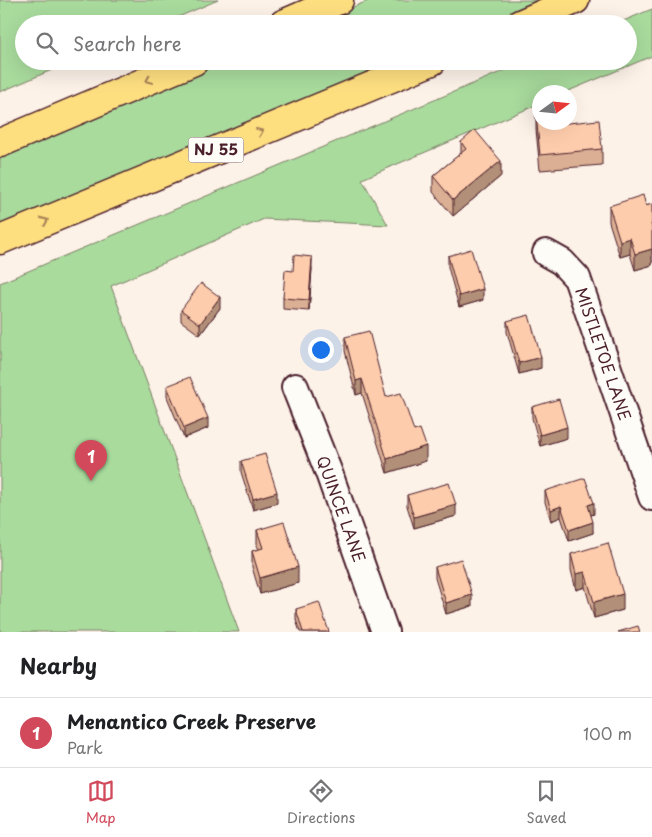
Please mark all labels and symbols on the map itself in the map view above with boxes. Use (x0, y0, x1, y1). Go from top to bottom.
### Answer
one-way arrow (145, 74, 154, 85)
north arrow (532, 85, 577, 130)
one-way arrow (255, 128, 264, 139)
road number: NJ 55 (188, 138, 244, 162)
one-way arrow (40, 217, 49, 228)
street label: MISTLETOE LANE (570, 284, 638, 423)
your location (308, 337, 334, 363)
pin: 1 (75, 440, 107, 481)
street label: QUINCE LANE (312, 452, 372, 565)

